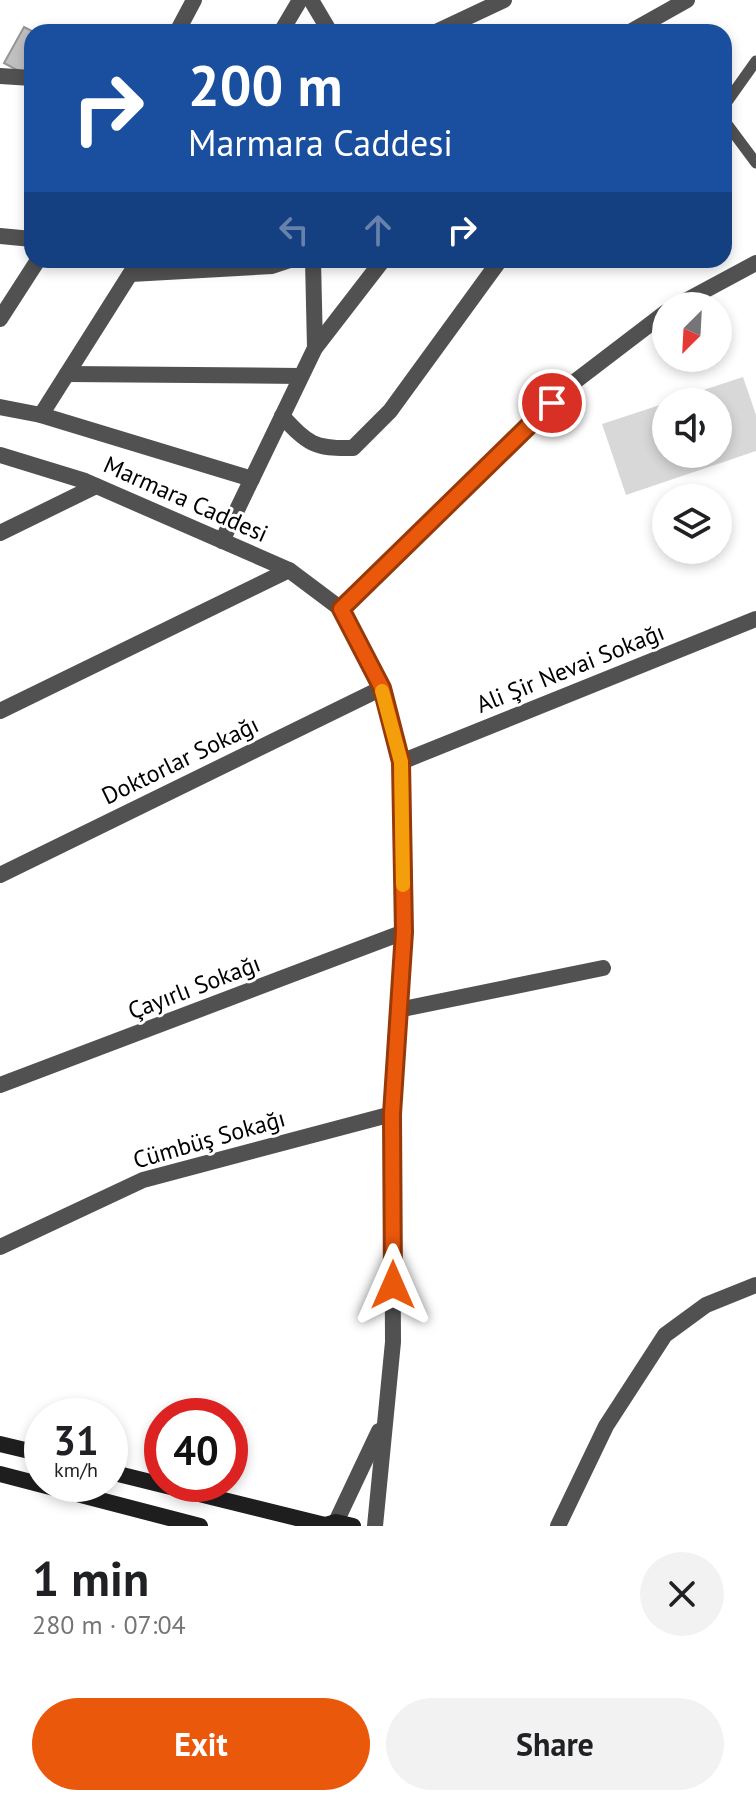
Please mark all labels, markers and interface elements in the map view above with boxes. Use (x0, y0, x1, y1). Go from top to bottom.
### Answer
text: 200 m (188, 49, 343, 121)
icon: right (56, 56, 160, 160)
text: Marmara Caddesi (188, 119, 453, 166)
icon: left (272, 208, 316, 252)
icon: ahead (356, 208, 400, 252)
icon: right (440, 208, 484, 252)
north arrow (652, 292, 732, 372)
map controls (652, 292, 732, 564)
pin (518, 369, 586, 437)
icon: arrive (530, 381, 574, 425)
button: sound (652, 388, 732, 468)
street label: Marmara Caddesi (99, 449, 273, 549)
button: layers (652, 484, 732, 564)
street label: Ali Şir Nevai Sokağı (471, 616, 669, 720)
street label: Doktorlar Sokağı (96, 709, 264, 811)
street label: Çayırlı Sokağı (123, 948, 265, 1026)
street label: Cümbüş Sokağı (129, 1102, 289, 1176)
position arrow (351, 1243, 435, 1327)
speed limit sign: 40 (144, 1398, 248, 1502)
text: 31 (53, 1414, 99, 1466)
text: km/h (54, 1457, 98, 1483)
text: 1 min (32, 1547, 149, 1609)
button: close (640, 1552, 724, 1636)
text: 280 m · 07:04 (32, 1608, 186, 1641)
button: Exit (32, 1698, 370, 1790)
button: Share (386, 1698, 724, 1790)

